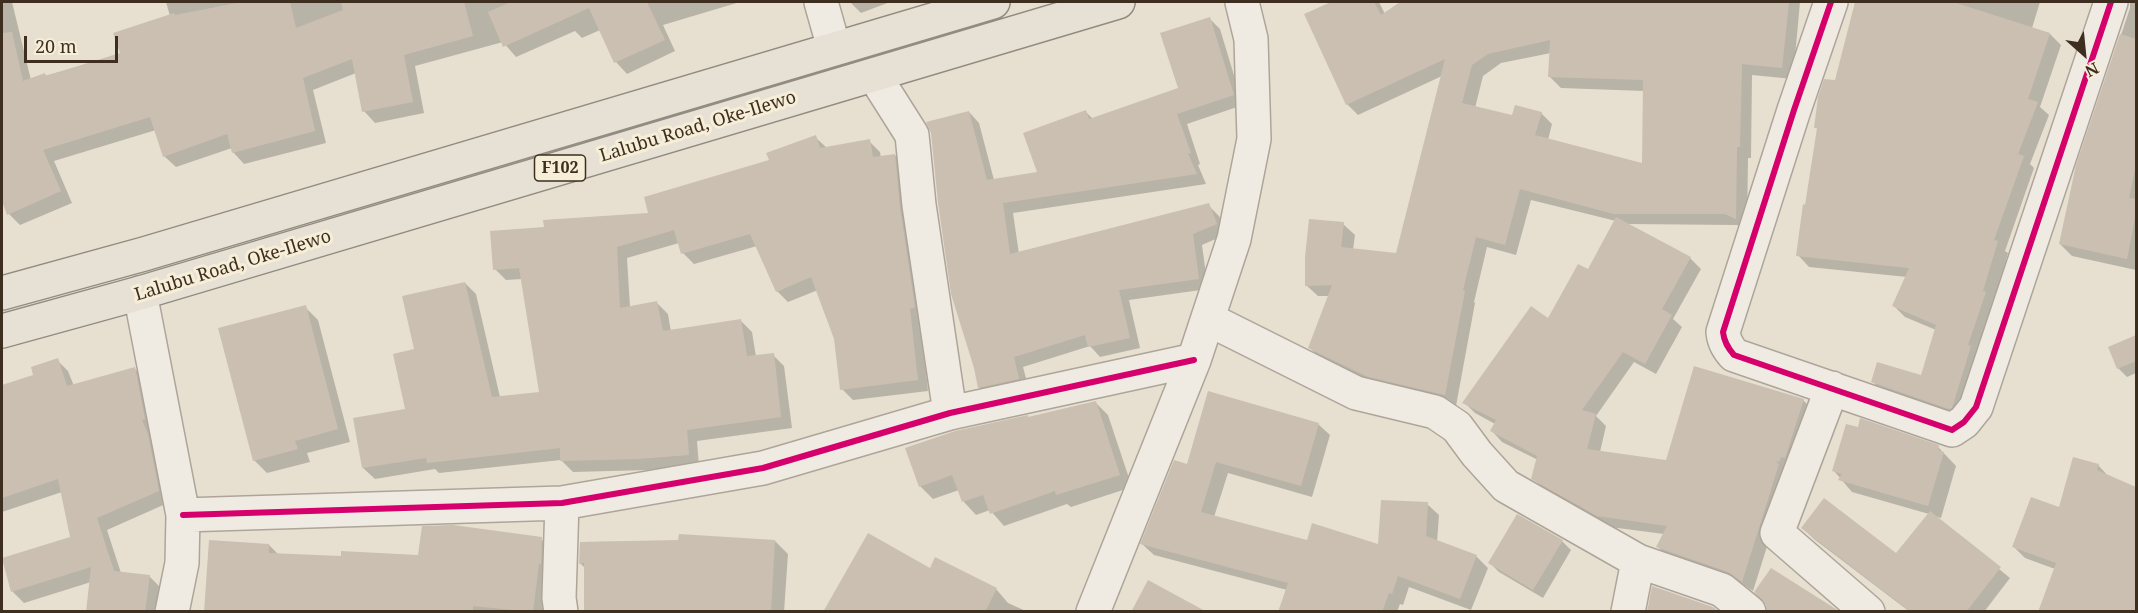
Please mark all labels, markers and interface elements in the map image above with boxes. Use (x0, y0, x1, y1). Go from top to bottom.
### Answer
scale bar (27, 24, 122, 62)
north arrow (2054, 24, 2114, 84)
text: 20 m (35, 34, 77, 58)
text: N (2082, 57, 2103, 83)
street label: Lalubu Road, Oke-Ilewo (597, 87, 799, 167)
road number: F102 (534, 155, 586, 181)
street label: Lalubu Road, Oke-Ilewo (132, 226, 334, 306)

